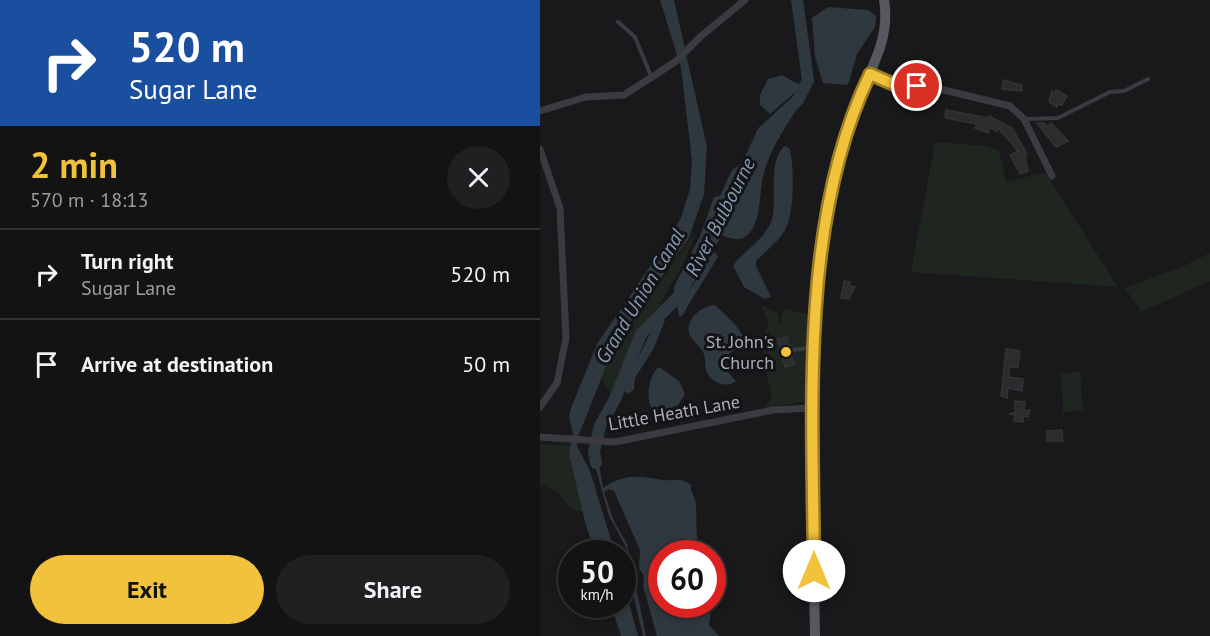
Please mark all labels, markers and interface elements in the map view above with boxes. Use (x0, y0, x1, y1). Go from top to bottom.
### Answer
text: 520 m (129, 19, 245, 74)
icon: right (30, 24, 108, 102)
pin (891, 60, 942, 111)
icon: arrive (900, 69, 933, 102)
text: Sugar Lane (129, 72, 257, 106)
text: 2 min (30, 141, 118, 188)
button: close (447, 146, 510, 209)
water label: River Bulbourne (679, 153, 761, 281)
text: 570 m · 18:13 (30, 187, 148, 213)
water label: Grand Union Canal (589, 223, 691, 368)
text: Turn right (81, 247, 173, 275)
icon: right (30, 258, 63, 291)
text: 520 m (450, 260, 510, 288)
text: Sugar Lane (81, 275, 176, 301)
place label: St. John's Church (706, 330, 774, 374)
marker: St. John's Church (779, 345, 793, 359)
icon: arrive (30, 348, 63, 381)
text: Arrive at destination (81, 350, 273, 378)
text: 50 m (462, 350, 510, 378)
street label: Little Heath Lane (606, 390, 742, 435)
position arrow (782, 539, 846, 603)
speed limit sign: 60 (648, 540, 726, 618)
text: 50 (580, 552, 614, 591)
button: Exit (30, 555, 264, 624)
button: Share (276, 555, 510, 624)
text: km/h (581, 585, 613, 604)

